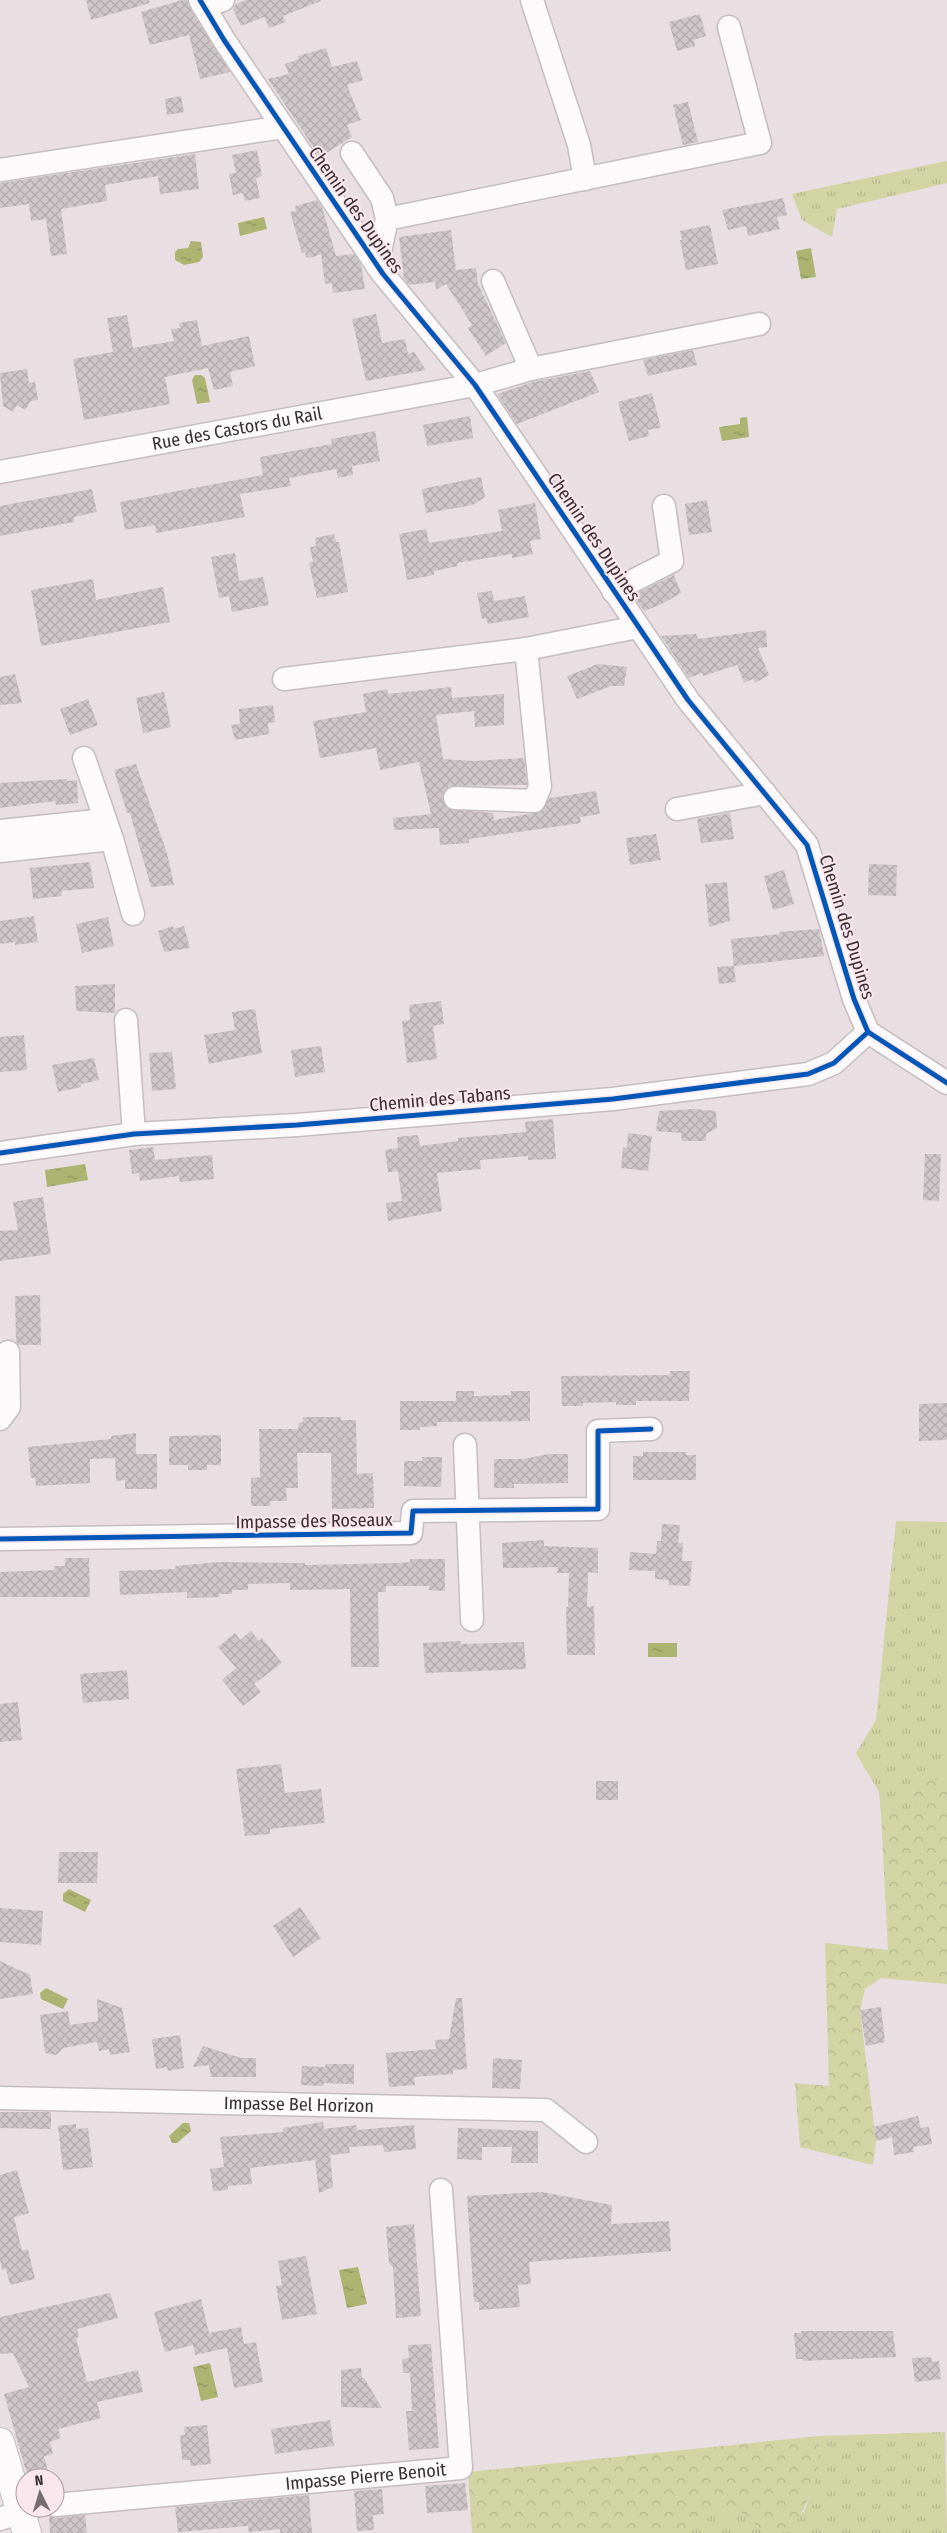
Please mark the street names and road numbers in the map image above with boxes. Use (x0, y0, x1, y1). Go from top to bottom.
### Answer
street label: Chemin des Dupines (304, 142, 408, 278)
street label: Rue des Castors du Rail (150, 402, 324, 455)
street label: Chemin des Dupines (543, 469, 645, 606)
street label: Chemin des Dupines (815, 852, 880, 1002)
street label: Chemin des Tabans (369, 1082, 512, 1116)
street label: Impasse des Roseaux (235, 1509, 393, 1533)
street label: Impasse Bel Horizon (224, 2092, 374, 2117)
street label: Impasse Pierre Benoit (284, 2458, 447, 2495)

